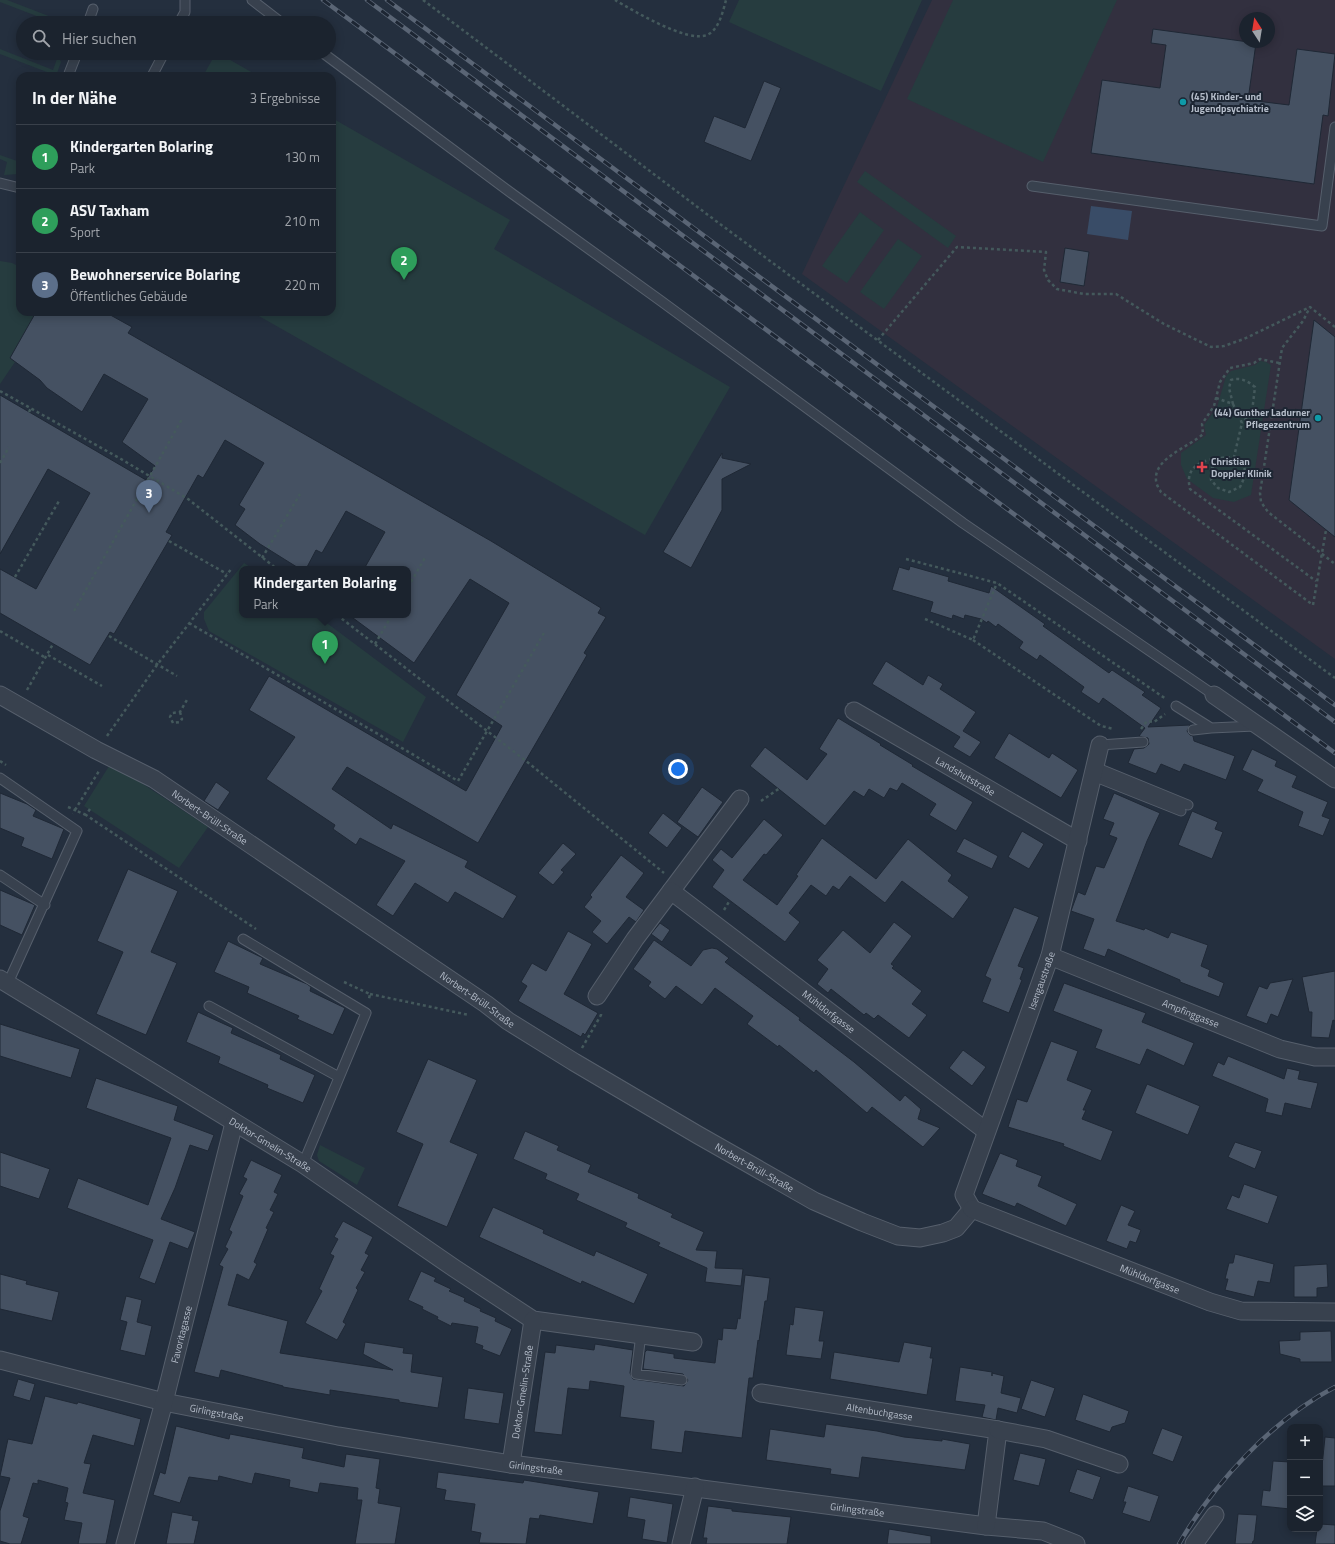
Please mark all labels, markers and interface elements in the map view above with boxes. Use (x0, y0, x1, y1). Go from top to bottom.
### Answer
north arrow (1239, 12, 1275, 48)
search box (16, 16, 336, 60)
icon: search (30, 27, 52, 49)
text: Hier suchen (62, 27, 137, 50)
text: In der Nähe (32, 85, 117, 111)
text: 3 Ergebnisse (250, 88, 320, 108)
place label: (45) Kinder- und Jugendpsychiatrie (1191, 89, 1269, 116)
marker: (45) Kinder- und Jugendpsychiatrie (1178, 97, 1188, 107)
text: Kindergarten Bolaring (70, 135, 213, 158)
text: 1 (41, 147, 49, 167)
text: 130 m (284, 147, 320, 167)
text: Park (70, 158, 95, 178)
text: ASV Taxham (70, 199, 149, 222)
text: 2 (41, 211, 49, 231)
text: 210 m (284, 211, 320, 231)
text: Sport (70, 222, 100, 242)
pin: 2 (391, 247, 417, 280)
text: Bewohnerservice Bolaring (70, 263, 240, 286)
text: 3 (41, 275, 49, 295)
text: 220 m (284, 275, 320, 295)
text: Öffentliches Gebäude (70, 286, 187, 306)
place label: (44) Gunther Ladurner Pflegezentrum (1214, 405, 1310, 432)
marker: (44) Gunther Ladurner Pflegezentrum (1313, 413, 1323, 423)
place label: Christian Doppler Klinik (1211, 454, 1273, 481)
marker: Christian Doppler Klinik (1196, 461, 1208, 473)
pin: 3 (136, 480, 162, 513)
popup (239, 566, 411, 618)
text: Kindergarten Bolaring (253, 571, 397, 594)
text: Park (253, 594, 278, 614)
pin: 1 (312, 631, 338, 664)
street label: Landshutstraße (933, 752, 998, 799)
your location (668, 759, 688, 779)
street label: Norbert-Brüll-Straße (169, 786, 251, 848)
street label: Isengaustraße (1024, 950, 1058, 1012)
street label: Norbert-Brüll-Straße (437, 968, 518, 1031)
street label: Mühldorfgasse (799, 986, 859, 1036)
street label: Ampfinggasse (1160, 995, 1222, 1031)
street label: Doktor-Gmelin-Straße (226, 1113, 315, 1175)
street label: Norbert-Brüll-Straße (712, 1139, 797, 1196)
street label: Mühldorfgasse (1118, 1260, 1182, 1297)
street label: Favoritagasse (167, 1304, 195, 1365)
street label: Doktor-Gmelin-Straße (507, 1344, 537, 1440)
street label: Altenbuchgasse (845, 1399, 914, 1424)
street label: Girlingstraße (189, 1400, 245, 1425)
map controls (1287, 1424, 1323, 1532)
button: + (1287, 1424, 1323, 1460)
street label: Girlingstraße (508, 1456, 564, 1478)
button: − (1287, 1460, 1323, 1496)
button: layers (1287, 1496, 1323, 1532)
street label: Girlingstraße (829, 1498, 885, 1520)

